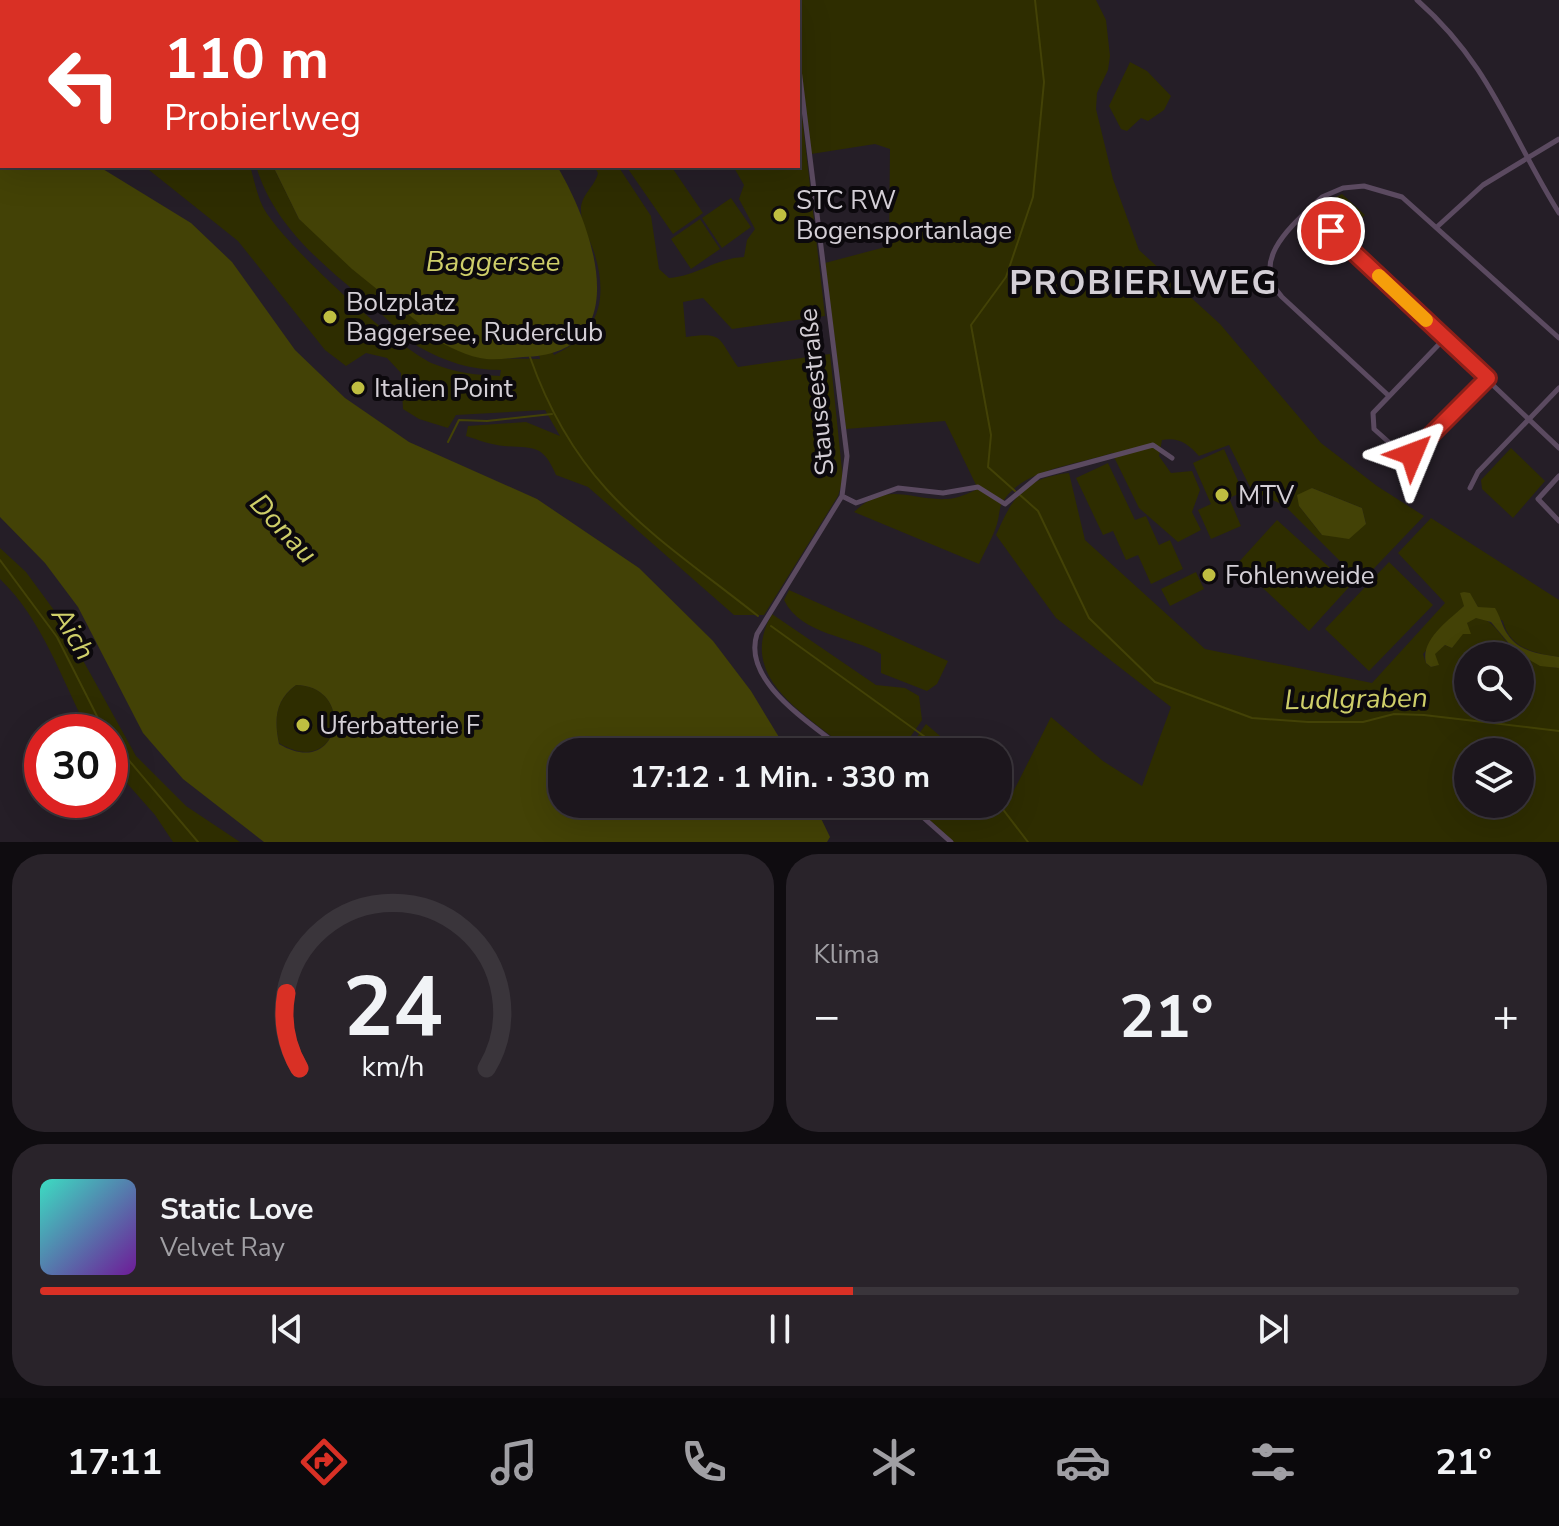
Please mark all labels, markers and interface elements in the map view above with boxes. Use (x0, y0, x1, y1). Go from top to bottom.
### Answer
text: 110 m (164, 21, 329, 98)
icon: left (32, 32, 136, 136)
text: Probierlweg (164, 94, 361, 143)
place label: STC RW Bogensportanlage (796, 183, 1012, 248)
pin (1297, 197, 1365, 265)
marker: STC RW Bogensportanlage (771, 206, 789, 224)
icon: arrive (1309, 209, 1353, 253)
water label: Baggersee (426, 243, 560, 281)
district label: PROBIERLWEG (1009, 260, 1279, 306)
place label: Bolzplatz Baggersee, Ruderclub (346, 285, 603, 350)
street label: Stauseestraße (790, 307, 843, 477)
marker: Bolzplatz Baggersee, Ruderclub (321, 308, 339, 326)
place label: Italien Point (374, 371, 514, 406)
marker: Italien Point (349, 379, 367, 397)
position arrow (1370, 412, 1454, 496)
place label: MTV (1238, 478, 1294, 513)
water label: Donau (241, 485, 325, 572)
marker: MTV (1213, 486, 1231, 504)
place label: Fohlenweide (1225, 558, 1375, 593)
marker: Fohlenweide (1200, 566, 1218, 584)
water label: Aich (42, 599, 104, 667)
map controls (1454, 642, 1534, 818)
button: search (1454, 642, 1534, 722)
water label: Ludlgraben (1284, 679, 1428, 719)
place label: Uferbatterie F (319, 708, 480, 743)
speed limit sign: 30 (24, 714, 128, 818)
marker: Uferbatterie F (294, 716, 312, 734)
button: layers (1454, 738, 1534, 818)
text: 17:12 · 1 Min. · 330 m (630, 757, 930, 798)
text: Klima (814, 937, 880, 972)
text: 24 (343, 951, 443, 1064)
text: 21° (1119, 976, 1214, 1058)
text: − (814, 987, 840, 1047)
text: + (1493, 987, 1519, 1047)
text: km/h (361, 1047, 424, 1086)
text: Static Love (160, 1189, 314, 1230)
text: Velvet Ray (160, 1230, 285, 1265)
icon: previous (265, 1307, 309, 1351)
icon: pause (758, 1307, 802, 1351)
icon: next (1251, 1307, 1295, 1351)
icon: directions (296, 1434, 352, 1490)
icon: music (486, 1434, 542, 1490)
icon: phone (676, 1434, 732, 1490)
icon: climate (866, 1434, 922, 1490)
icon: car (1055, 1434, 1111, 1490)
icon: filters (1245, 1434, 1301, 1490)
text: 17:11 (67, 1438, 162, 1487)
text: 21° (1435, 1438, 1492, 1487)

